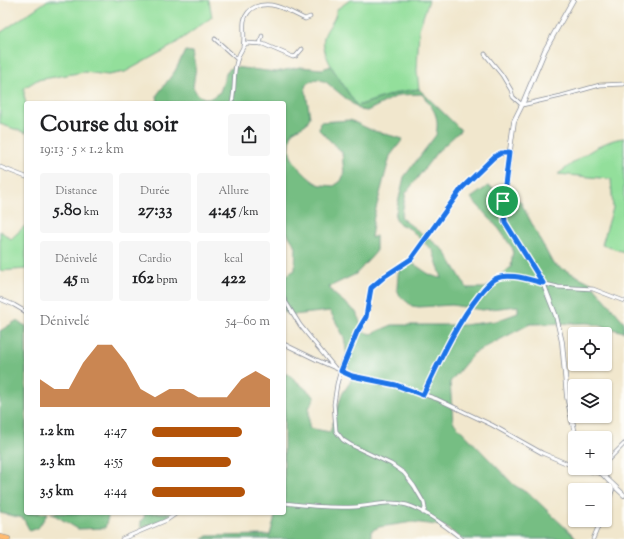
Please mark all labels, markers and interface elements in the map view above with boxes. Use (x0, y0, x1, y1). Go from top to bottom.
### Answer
text: Course du soir (40, 110, 178, 142)
button: share (228, 114, 270, 156)
text: 19:13 · 5 × 1.2 km (40, 141, 124, 159)
text: Distance (56, 183, 97, 199)
text: Durée (140, 183, 170, 199)
text: Allure (218, 183, 249, 199)
pin (486, 184, 520, 218)
icon: arrive (492, 190, 514, 212)
text: 5.80 (54, 199, 81, 223)
text: 27:33 (138, 199, 172, 223)
text: 4:45 (209, 199, 236, 223)
text: km (81, 204, 99, 220)
text: /km (236, 204, 258, 220)
text: Dénivelé (55, 251, 97, 267)
text: Cardio (138, 251, 172, 267)
text: kcal (224, 251, 243, 267)
text: 45 (63, 267, 78, 291)
text: 162 (132, 267, 154, 291)
text: 422 (221, 267, 246, 291)
text: m (78, 272, 89, 288)
text: bpm (154, 272, 178, 288)
text: Dénivelé (40, 313, 90, 331)
text: 54–60 m (226, 313, 270, 331)
map controls (568, 327, 612, 527)
button: locate (568, 327, 612, 371)
button: layers (568, 379, 612, 423)
text: 1.2 km (40, 423, 74, 441)
text: 4:47 (104, 423, 127, 441)
button: + (568, 431, 612, 475)
text: 2.3 km (40, 453, 75, 471)
text: 4:55 (104, 453, 123, 471)
text: 3.5 km (40, 483, 74, 501)
text: 4:44 (104, 483, 127, 501)
button: − (568, 483, 612, 527)

